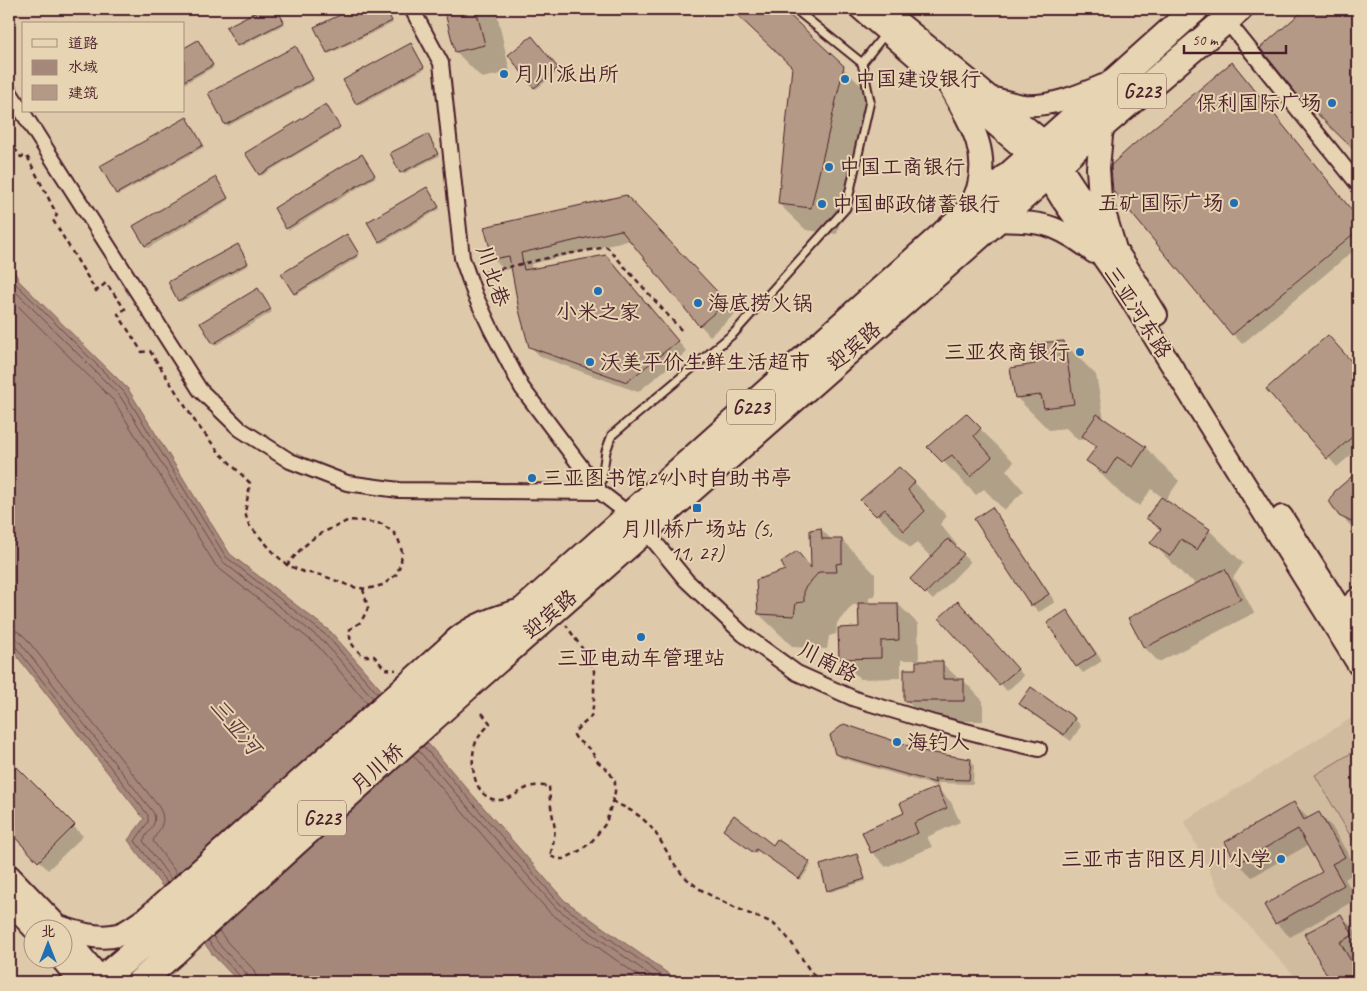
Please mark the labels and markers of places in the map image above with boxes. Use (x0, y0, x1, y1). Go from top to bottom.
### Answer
place label: 月川派出所 (514, 61, 619, 87)
place label: 中国建设银行 (855, 66, 981, 92)
marker: 月川派出所 (498, 68, 510, 80)
marker: 中国建设银行 (839, 73, 851, 85)
place label: 保利国际广场 (1196, 90, 1322, 116)
marker: 保利国际广场 (1326, 97, 1338, 109)
place label: 中国工商银行 (839, 154, 965, 180)
marker: 中国工商银行 (823, 161, 835, 173)
place label: 五矿国际广场 (1098, 190, 1224, 216)
place label: 中国邮政储蓄银行 (832, 191, 1000, 217)
marker: 五矿国际广场 (1228, 197, 1240, 209)
marker: 中国邮政储蓄银行 (816, 198, 828, 210)
marker: 小米之家 (592, 285, 604, 297)
place label: 海底捞火锅 (708, 290, 813, 316)
marker: 海底捞火锅 (692, 297, 704, 309)
place label: 小米之家 (556, 299, 640, 325)
place label: 三亚农商银行 (944, 339, 1070, 365)
marker: 三亚农商银行 (1074, 346, 1086, 358)
place label: 沃美平价生鲜生活超市 (600, 349, 810, 375)
marker: 沃美平价生鲜生活超市 (584, 356, 596, 368)
place label: 三亚图书馆24小时自助书亭 (542, 465, 792, 491)
marker: 三亚图书馆24小时自助书亭 (526, 472, 538, 484)
marker: 月川桥广场站 (5, 11, 27) (691, 502, 703, 514)
place label: 月川桥广场站 (5, 11, 27) (621, 516, 773, 566)
marker: 三亚电动车管理站 (635, 631, 647, 643)
place label: 三亚电动车管理站 (557, 645, 725, 671)
place label: 海钓人 (907, 729, 970, 755)
marker: 海钓人 (891, 736, 903, 748)
place label: 三亚市吉阳区月川小学 (1061, 846, 1271, 872)
marker: 三亚市吉阳区月川小学 (1275, 853, 1287, 865)

